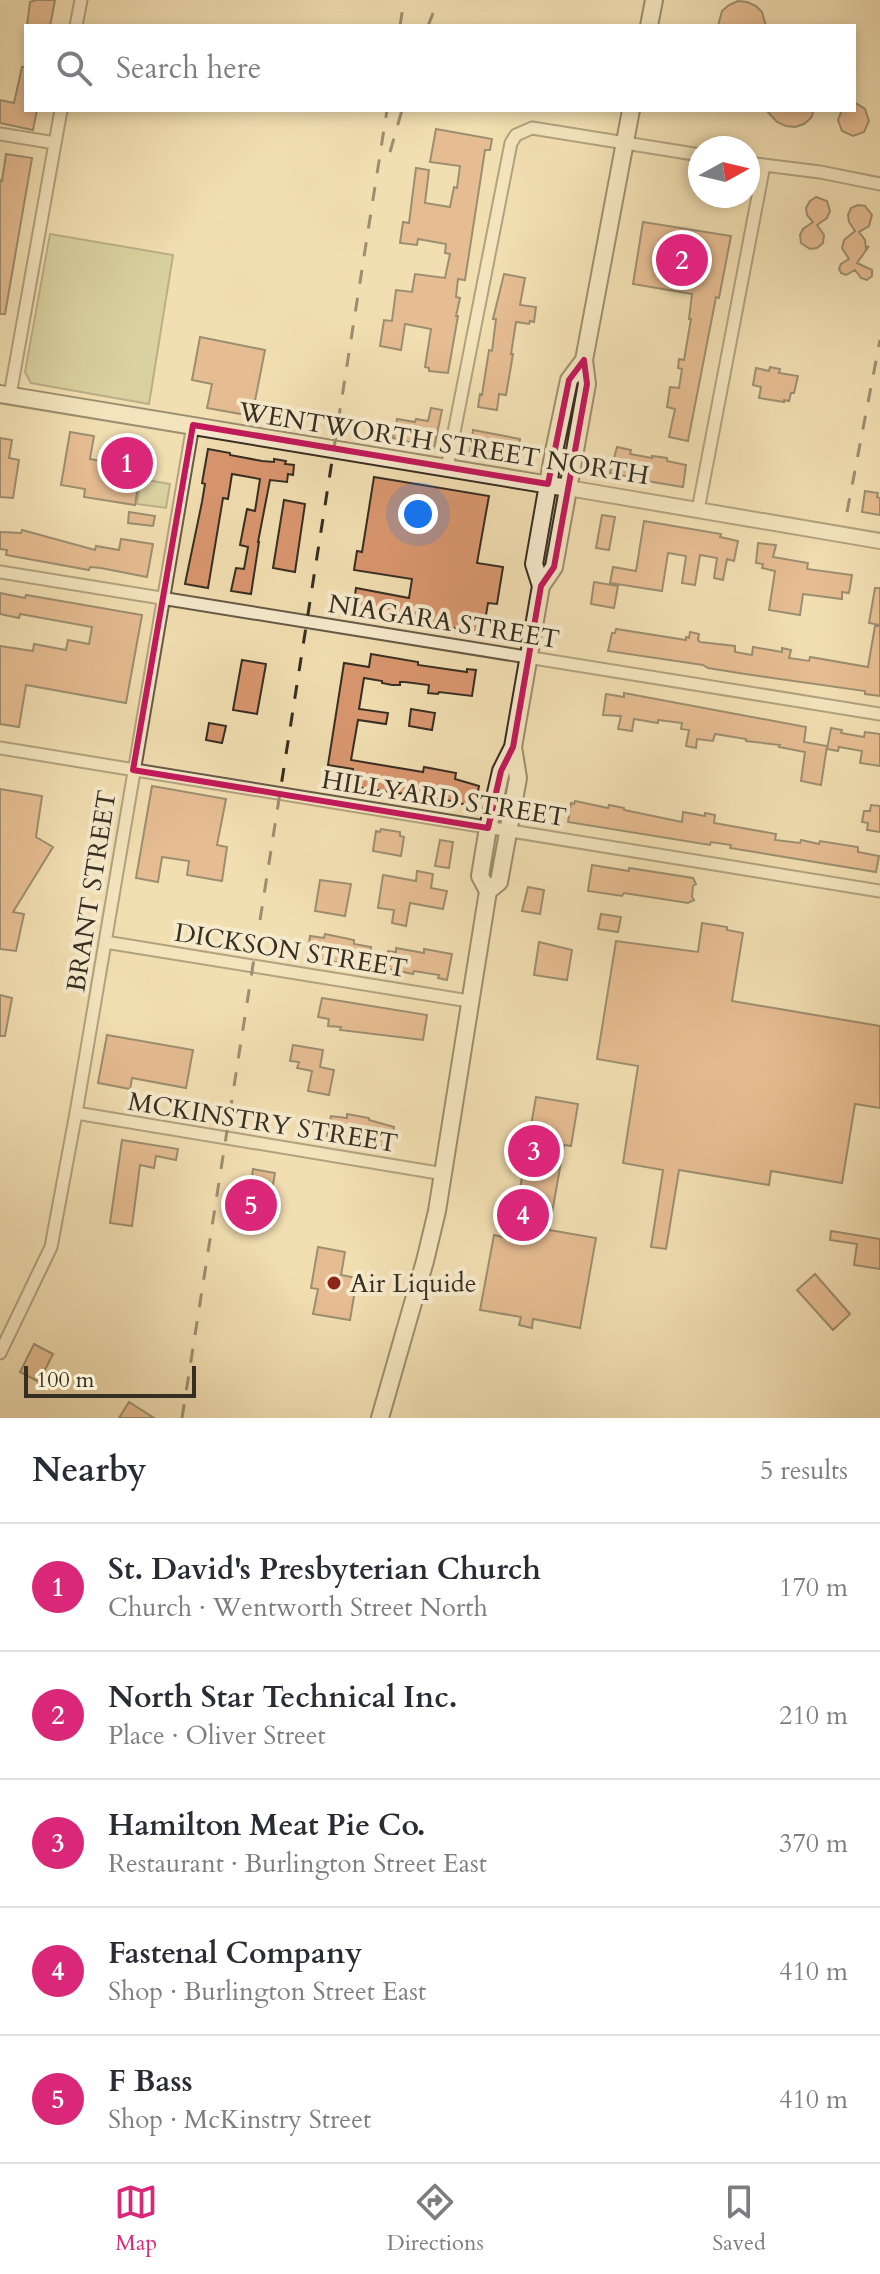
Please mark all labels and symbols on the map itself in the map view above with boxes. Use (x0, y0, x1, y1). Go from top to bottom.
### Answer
north arrow (688, 136, 760, 208)
pin: 2 (656, 230, 708, 290)
street label: WENTWORTH STREET NORTH (235, 394, 651, 493)
pin: 1 (101, 433, 153, 493)
your location (398, 494, 438, 534)
street label: NIAGARA STREET (326, 586, 562, 657)
street label: HILLYARD STREET (319, 762, 569, 835)
street label: BRANT STREET (58, 788, 125, 994)
street label: DICKSON STREET (172, 915, 410, 986)
street label: MCKINSTRY STREET (126, 1084, 400, 1161)
pin: 3 (508, 1121, 560, 1181)
pin: 5 (225, 1175, 277, 1235)
pin: 4 (497, 1185, 549, 1245)
place label: Air Liquide (350, 1266, 476, 1301)
marker: Air Liquide (325, 1274, 343, 1292)
scale bar (24, 1362, 196, 1398)

